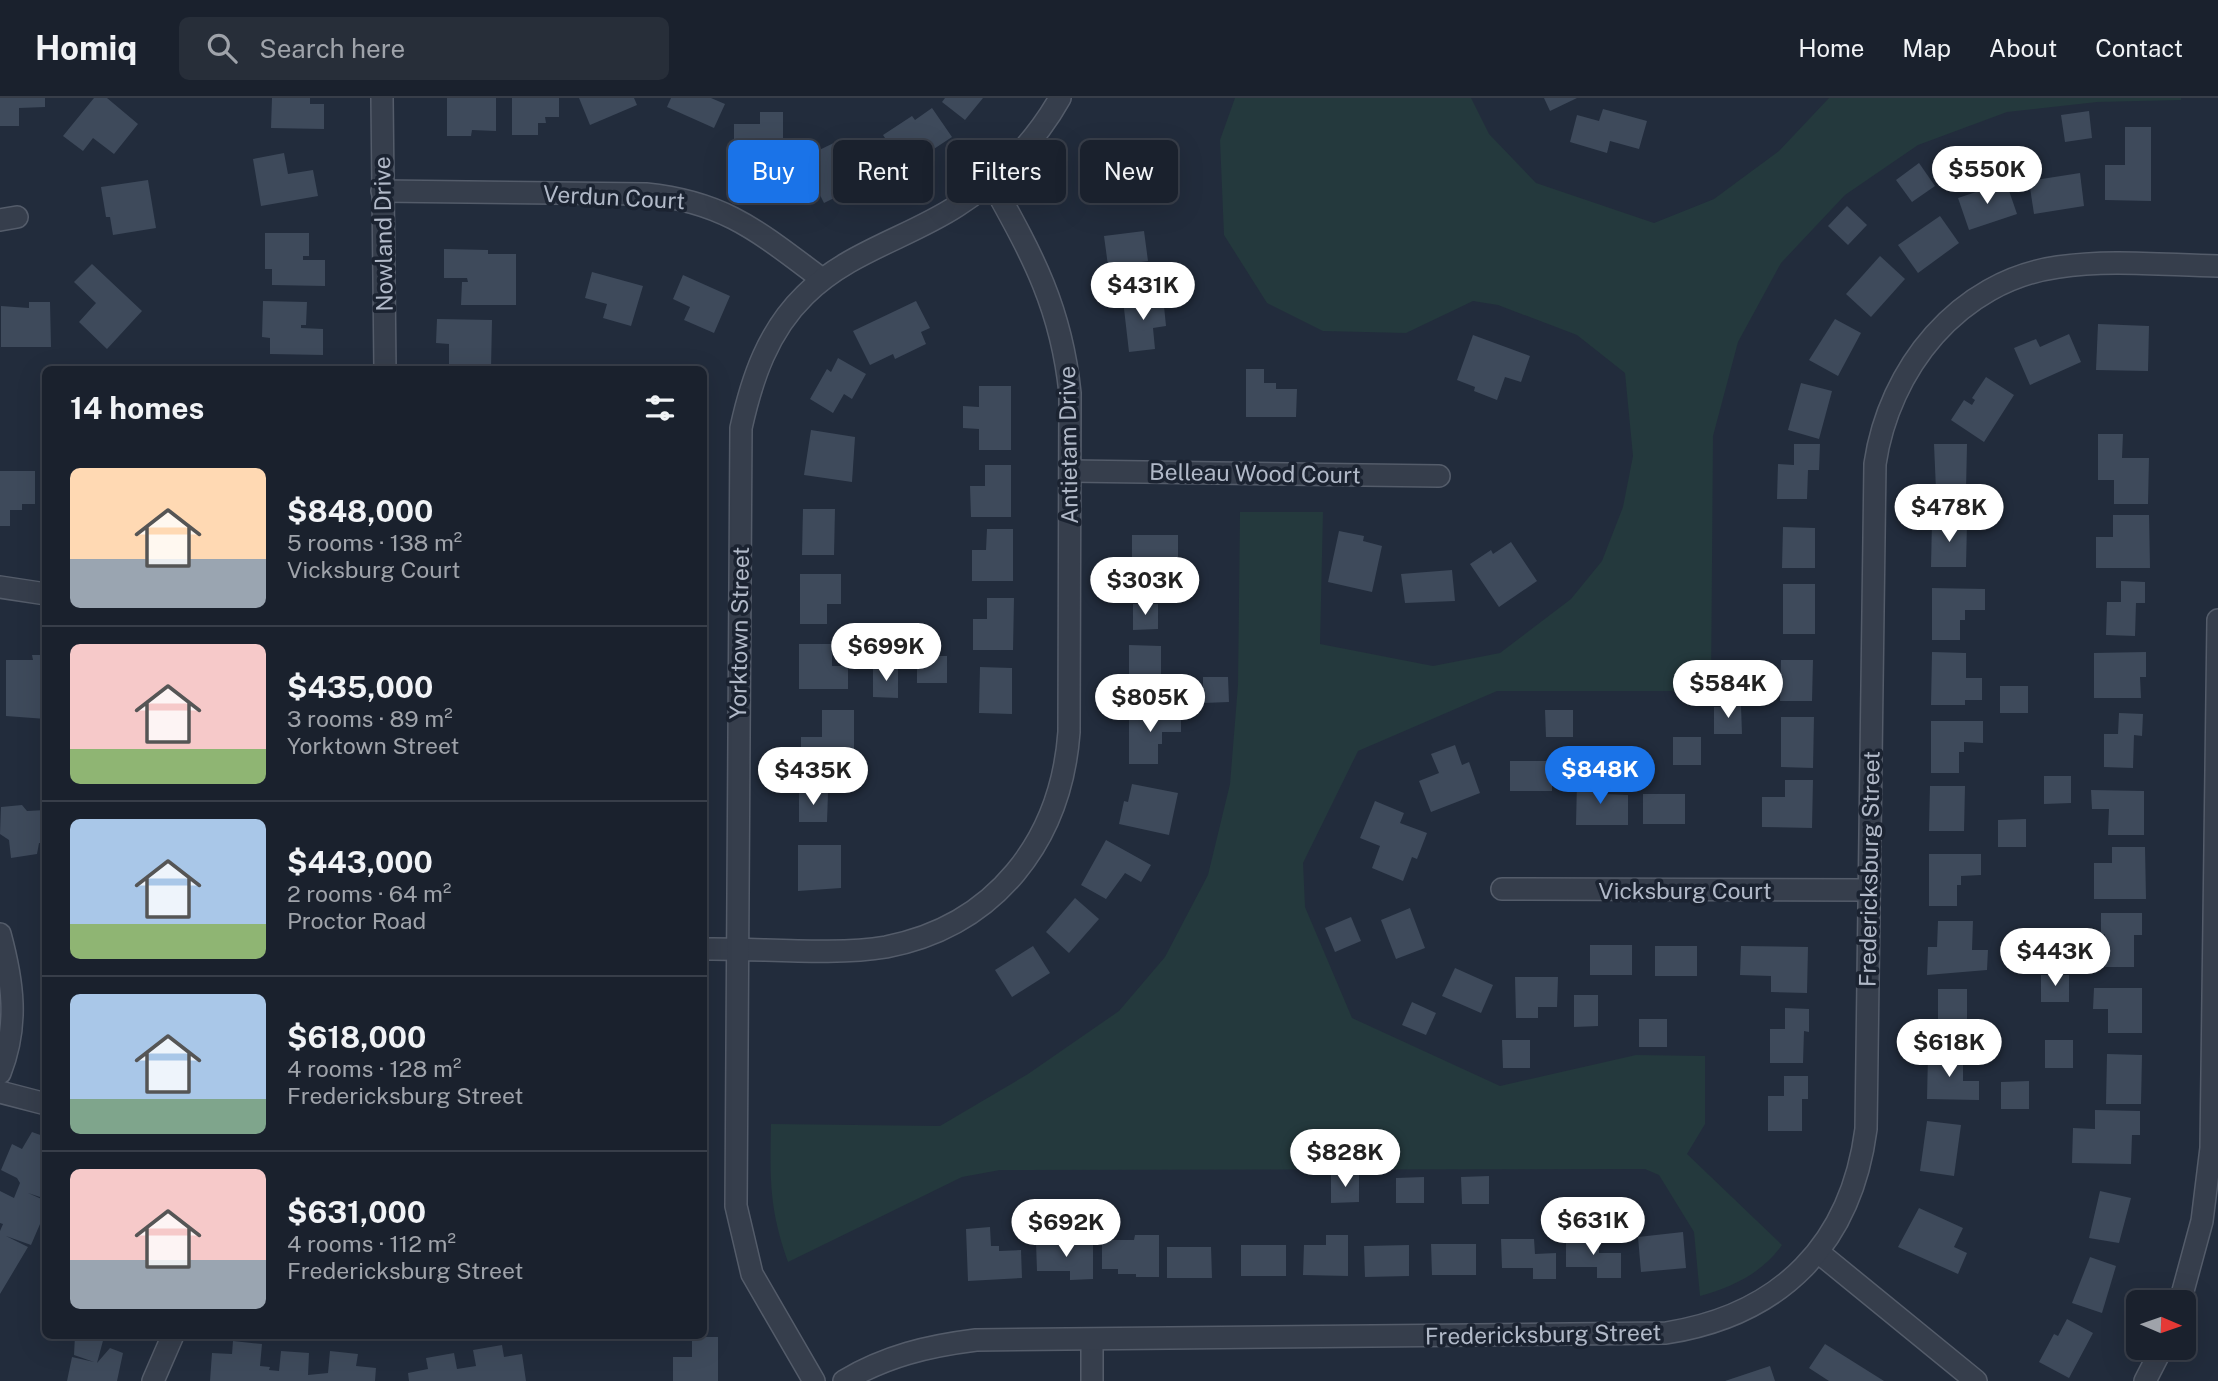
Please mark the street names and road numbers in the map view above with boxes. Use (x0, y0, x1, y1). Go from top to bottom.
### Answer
street label: Nowland Drive (368, 156, 398, 312)
street label: Verdun Court (542, 180, 686, 214)
street label: Antietam Drive (1053, 366, 1083, 524)
street label: Belleau Wood Court (1149, 458, 1361, 488)
street label: Yorktown Street (724, 546, 754, 720)
street label: Fredericksburg Street (1853, 751, 1885, 987)
street label: Vicksburg Court (1598, 877, 1772, 904)
street label: Fredericksburg Street (1425, 1318, 1661, 1350)

